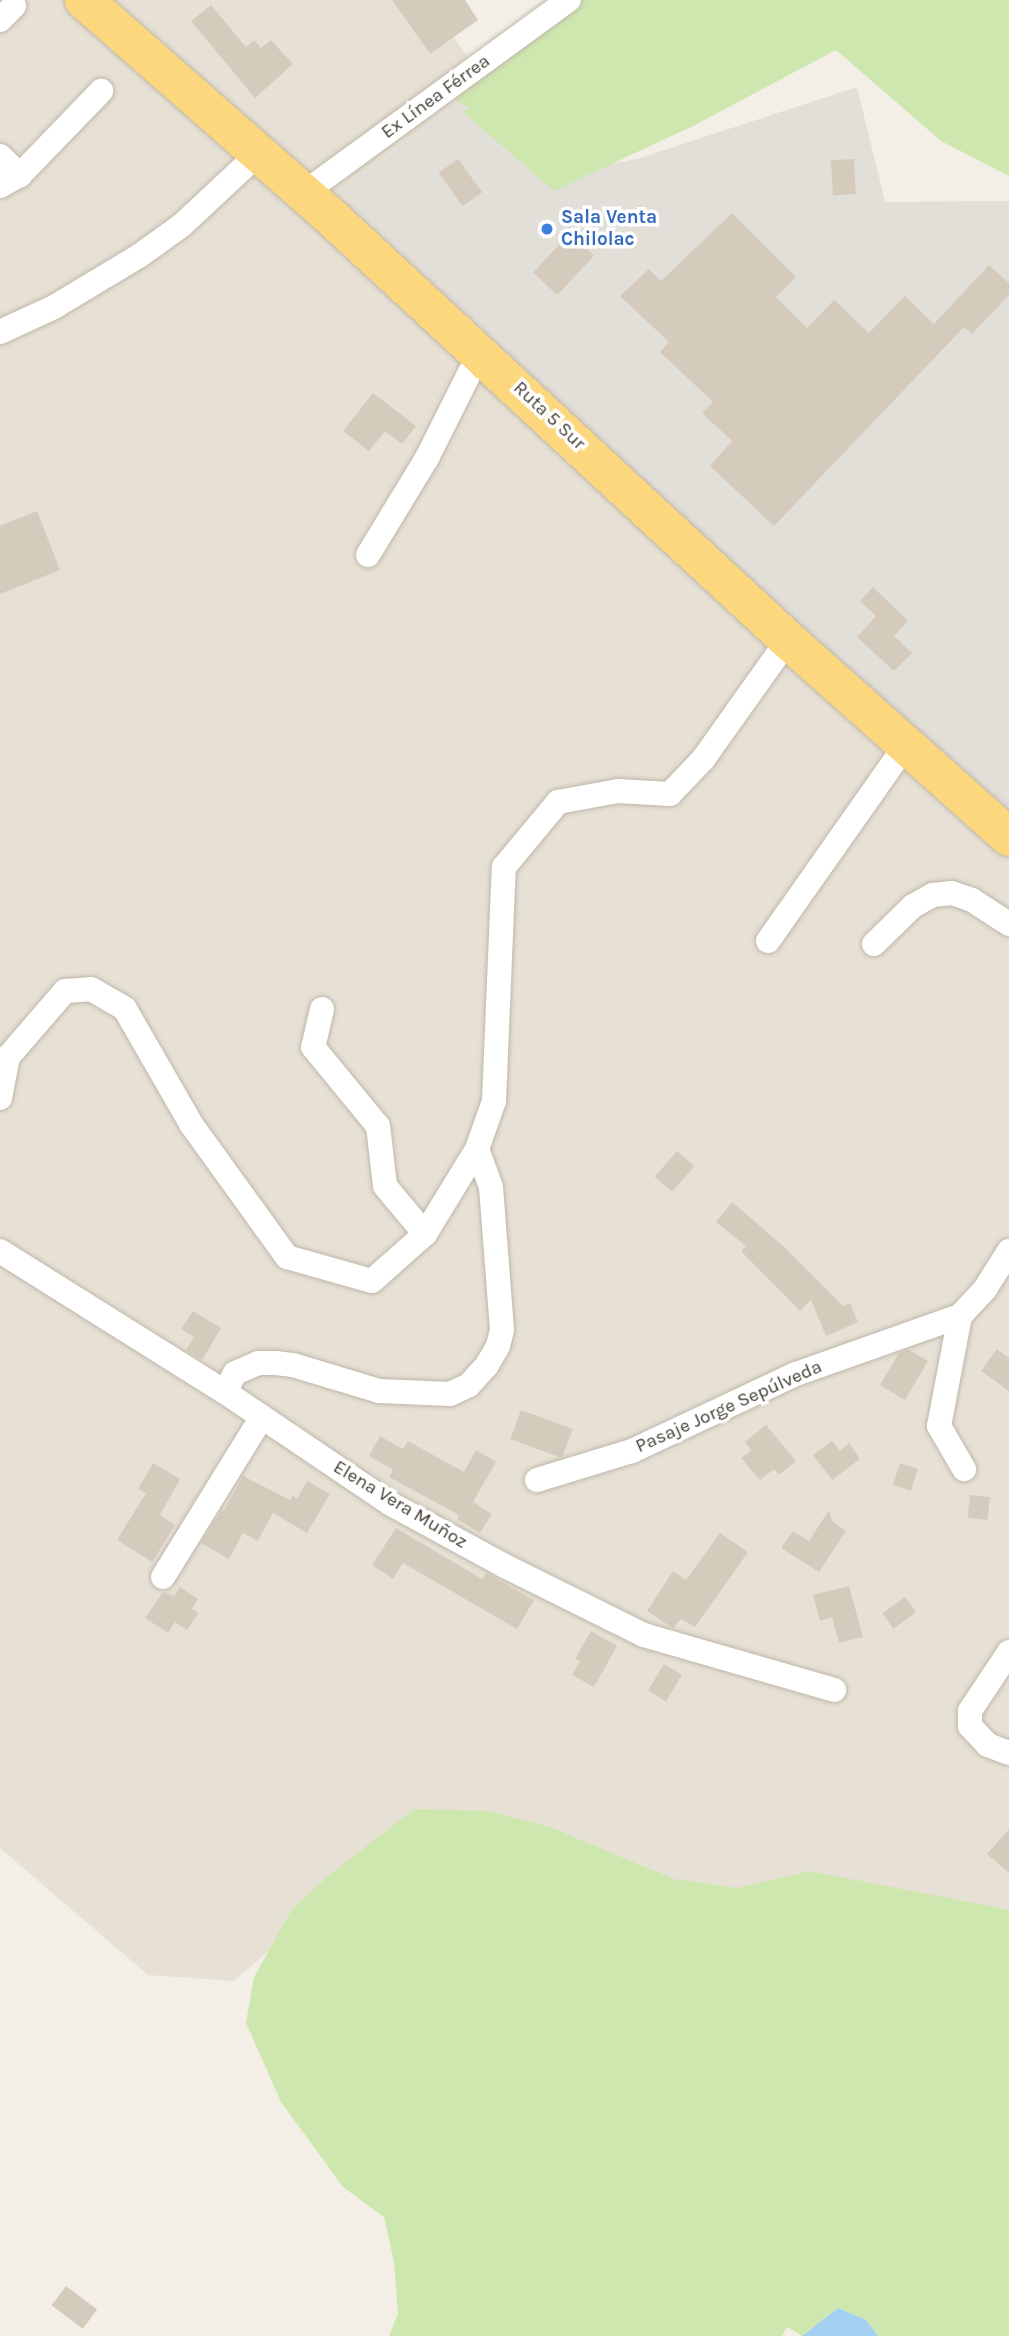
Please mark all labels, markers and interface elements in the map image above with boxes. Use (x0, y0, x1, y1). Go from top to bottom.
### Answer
street label: Ex Línea Férrea (377, 50, 495, 144)
place label: Sala Venta Chilolac (561, 207, 657, 251)
marker: Sala Venta Chilolac (539, 221, 555, 237)
street label: Ruta 5 Sur (508, 377, 590, 455)
street label: Pasaje Jorge Sepúlveda (632, 1356, 826, 1458)
street label: Elena Vera Muñoz (329, 1456, 471, 1554)

